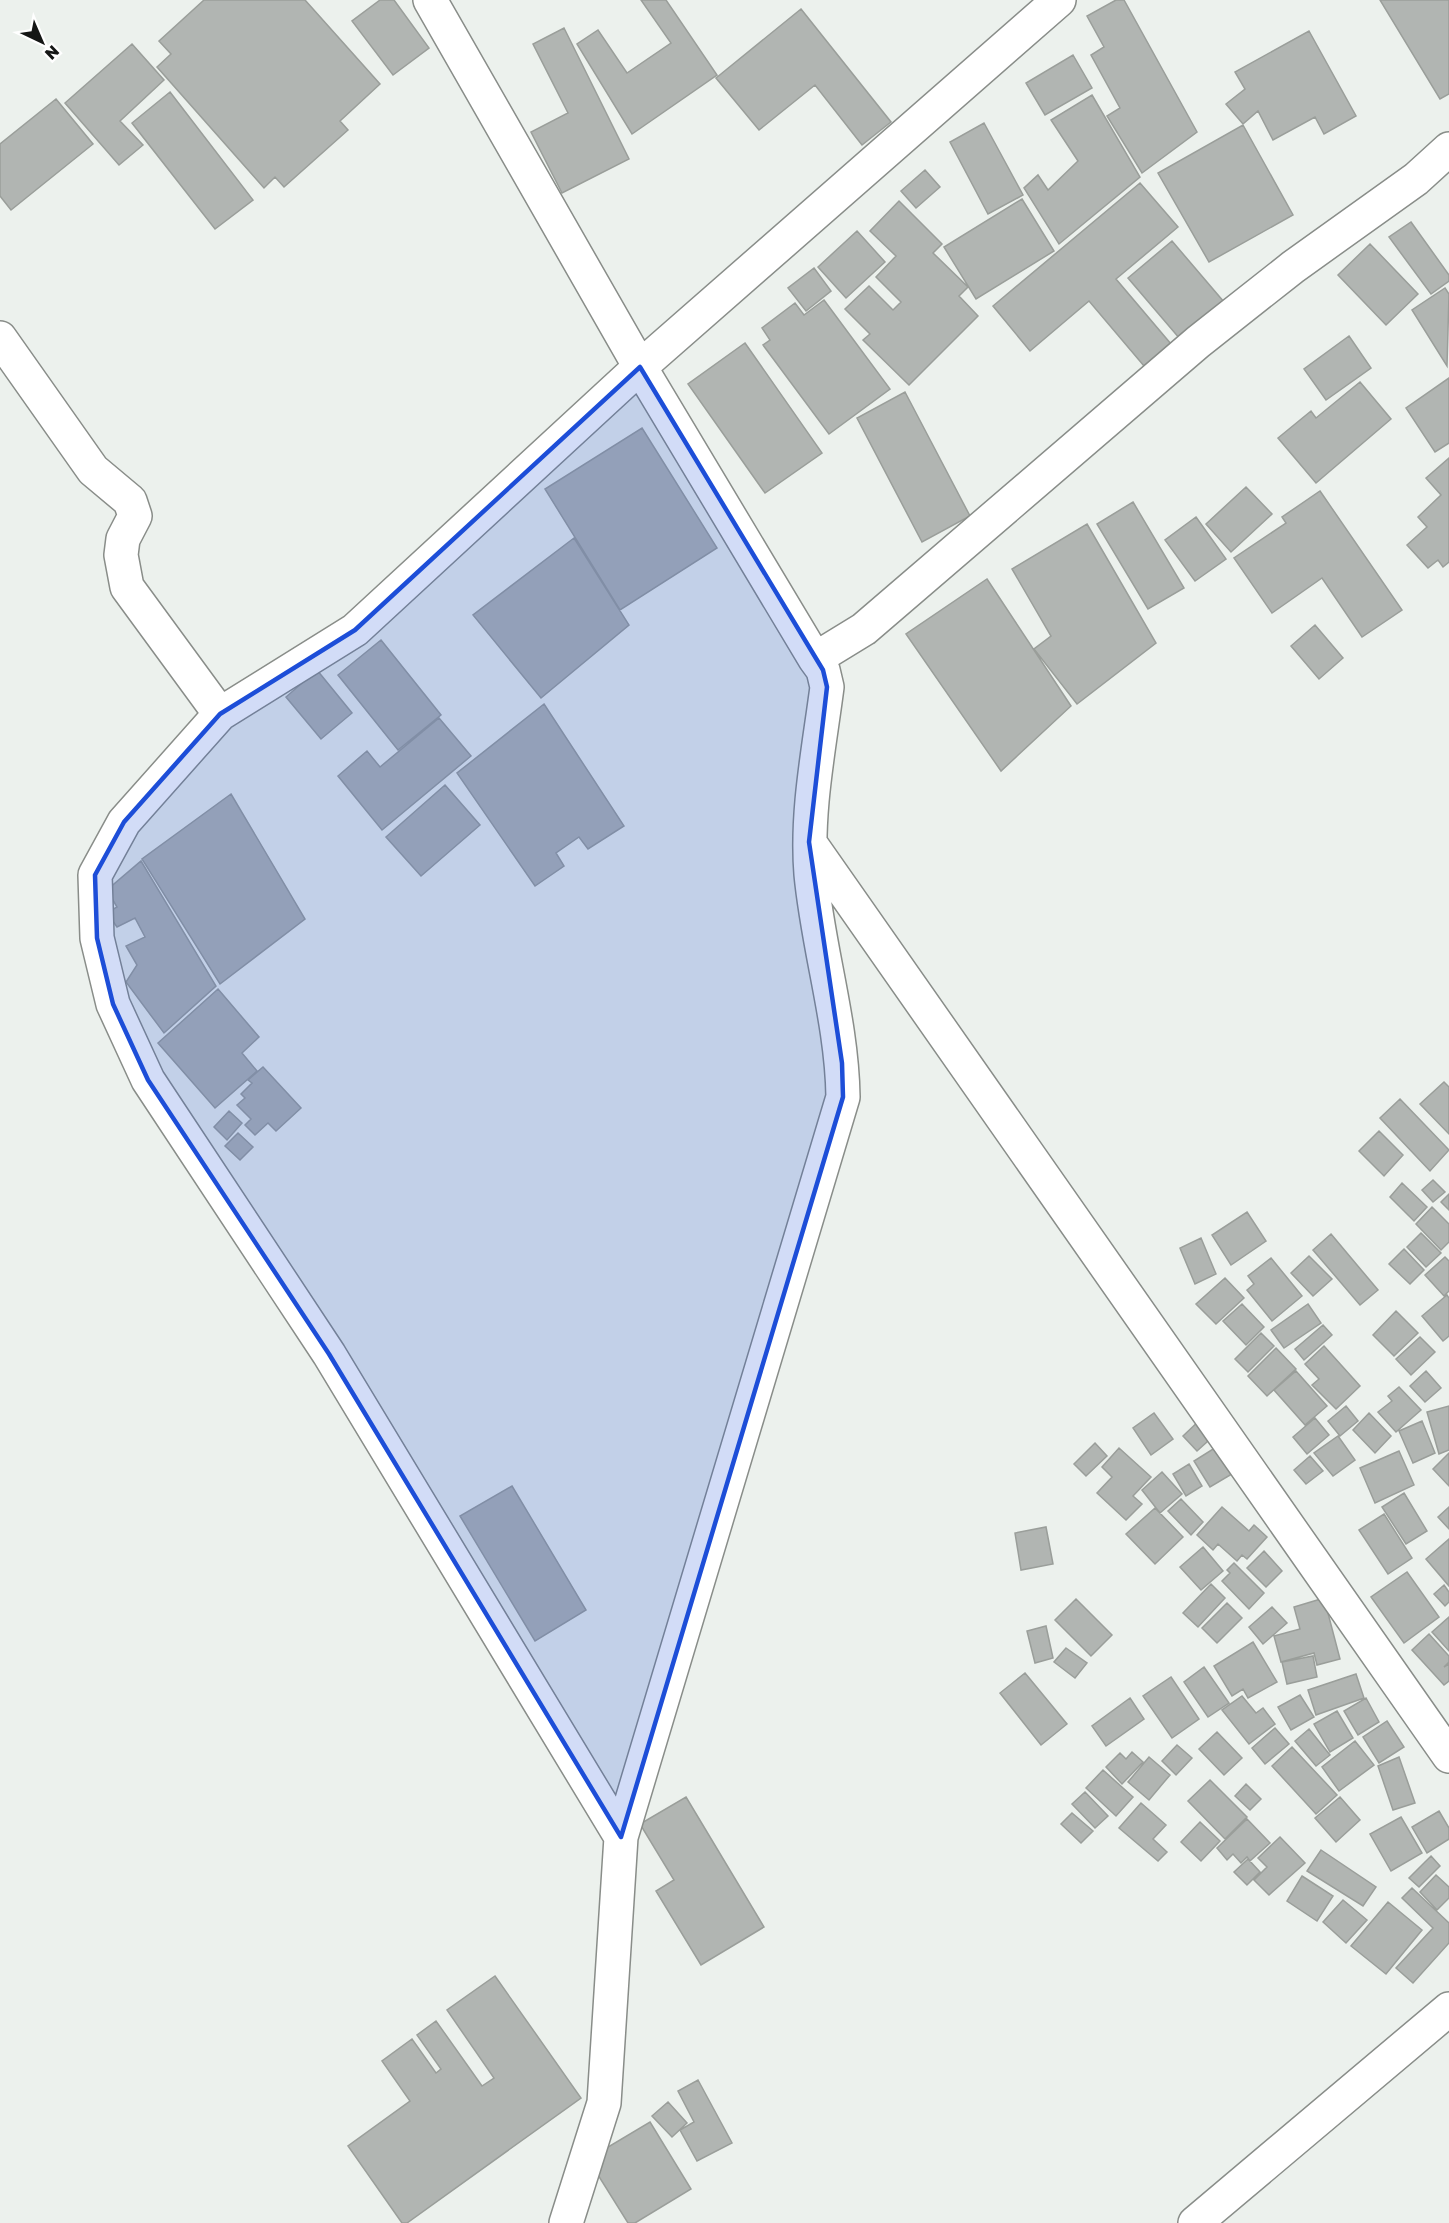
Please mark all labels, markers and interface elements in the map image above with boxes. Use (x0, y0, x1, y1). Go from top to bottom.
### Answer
north arrow (12, 12, 72, 72)
text: N (41, 41, 64, 64)

